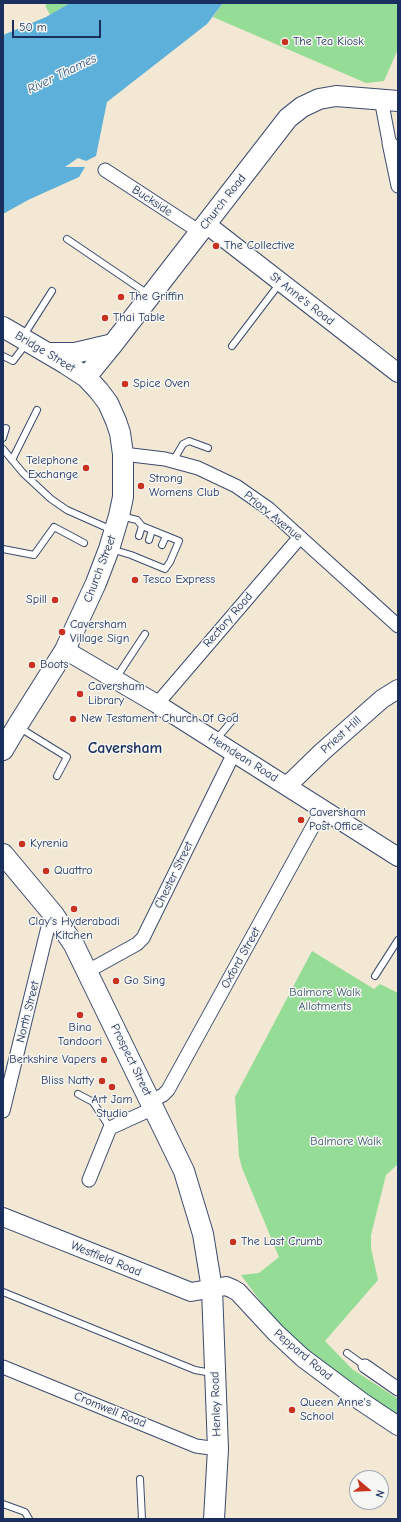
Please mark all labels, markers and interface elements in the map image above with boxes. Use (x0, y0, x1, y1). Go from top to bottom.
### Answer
scale bar (14, 12, 103, 38)
text: 50 m (19, 20, 47, 34)
place label: The Tea Kiosk (293, 35, 364, 49)
marker: The Tea Kiosk (280, 37, 290, 47)
water label: River Thames (25, 50, 99, 98)
street label: Church Road (197, 171, 249, 233)
street label: Buckside (129, 183, 175, 219)
place label: The Collective (224, 239, 294, 253)
marker: The Collective (211, 241, 221, 251)
street label: St Anne's Road (267, 269, 337, 329)
place label: The Griffin (129, 290, 184, 304)
marker: The Griffin (116, 292, 126, 302)
place label: Thai Table (113, 311, 165, 325)
marker: Thai Table (100, 313, 110, 323)
street label: Bridge Street (12, 328, 78, 376)
place label: Spice Oven (133, 377, 190, 391)
marker: Spice Oven (120, 379, 130, 389)
place label: Telephone Exchange (26, 454, 78, 482)
marker: Telephone Exchange (81, 463, 91, 473)
place label: Strong Womens Club (149, 472, 219, 500)
marker: Strong Womens Club (136, 481, 146, 491)
street label: Priory Avenue (241, 488, 305, 544)
street label: Church Street (81, 533, 119, 605)
place label: Tesco Express (143, 573, 215, 587)
marker: Tesco Express (130, 575, 140, 585)
street label: Rectory Road (200, 590, 256, 650)
place label: Spill (26, 593, 47, 607)
marker: Spill (50, 595, 60, 605)
place label: Caversham Village Sign (70, 618, 129, 646)
marker: Caversham Village Sign (57, 627, 67, 637)
place label: Boots (40, 658, 68, 672)
marker: Boots (27, 660, 37, 670)
place label: Caversham Library (88, 680, 145, 708)
marker: Caversham Library (75, 689, 85, 699)
place label: New Testament Church Of God (81, 712, 239, 726)
street label: Priest Hill (318, 713, 364, 757)
marker: New Testament Church Of God (68, 714, 78, 724)
street label: Hemdean Road (205, 731, 281, 785)
district label: Caversham (88, 738, 162, 758)
place label: Caversham Post Office (309, 806, 366, 834)
marker: Caversham Post Office (296, 815, 306, 825)
place label: Kyrenia (30, 837, 68, 851)
marker: Kyrenia (17, 839, 27, 849)
street label: Chester Street (152, 839, 196, 911)
place label: Quattro (54, 864, 93, 878)
marker: Quattro (41, 866, 51, 876)
marker: Clay's Hyderabadi Kitchen (69, 904, 79, 914)
place label: Clay's Hyderabadi Kitchen (28, 915, 120, 943)
street label: Oxford Street (218, 925, 264, 991)
place label: Go Sing (124, 974, 165, 988)
marker: Go Sing (111, 976, 121, 986)
street label: North Street (13, 980, 43, 1044)
park label: Balmore Walk Allotments (289, 986, 361, 1014)
marker: Bina Tandoori (75, 1010, 85, 1020)
place label: Bina Tandoori (58, 1021, 102, 1049)
street label: Prospect Street (107, 1022, 155, 1098)
place label: Berkshire Vapers (9, 1053, 96, 1067)
marker: Berkshire Vapers (99, 1055, 109, 1065)
place label: Bliss Natty (41, 1074, 94, 1088)
marker: Bliss Natty (97, 1076, 107, 1086)
marker: Art Jam Studio (107, 1082, 117, 1092)
place label: Art Jam Studio (92, 1093, 132, 1121)
park label: Balmore Walk (310, 1135, 382, 1149)
place label: The Last Crumb (241, 1235, 323, 1249)
marker: The Last Crumb (228, 1237, 238, 1247)
street label: Westfield Road (69, 1238, 143, 1280)
street label: Peppard Road (271, 1326, 335, 1384)
street label: Henley Road (208, 1371, 224, 1437)
street label: Cromwell Road (72, 1389, 148, 1431)
place label: Queen Anne's School (300, 1396, 371, 1424)
marker: Queen Anne's School (287, 1405, 297, 1415)
north arrow (349, 1470, 389, 1510)
text: N (373, 1488, 387, 1499)

